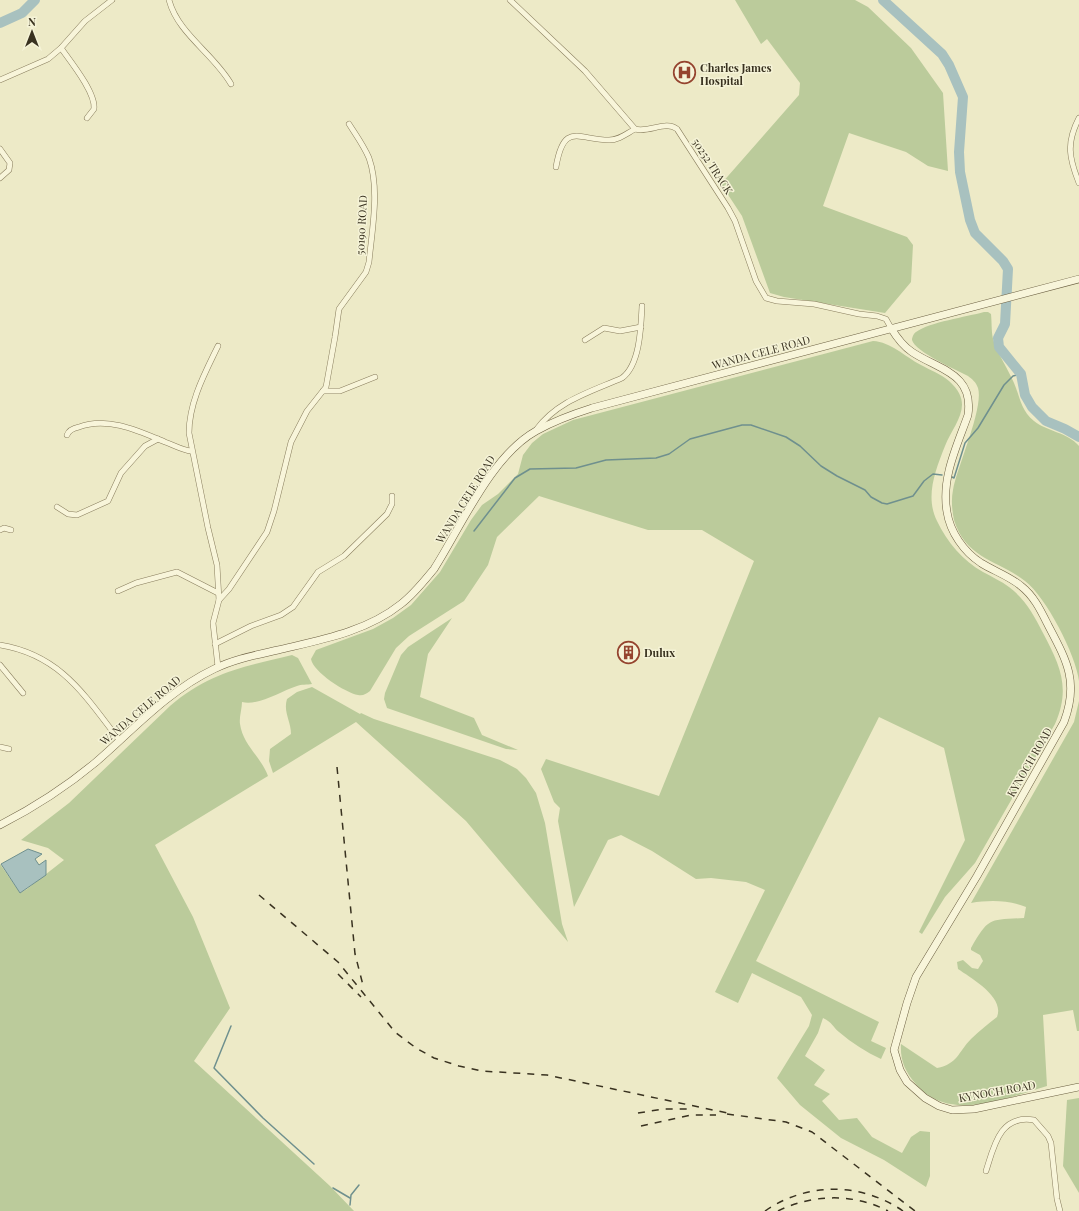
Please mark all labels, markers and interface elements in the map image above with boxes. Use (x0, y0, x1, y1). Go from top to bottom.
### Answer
north arrow (12, 12, 52, 52)
text: N (28, 14, 36, 29)
hospital icon: Charles James Hospital (672, 60, 698, 86)
place label: Charles James Hospital (700, 60, 772, 88)
street label: 50252 TRACK (689, 135, 737, 198)
street label: 50190 ROAD (352, 195, 370, 255)
street label: WANDA CELE ROAD (709, 332, 812, 373)
street label: WANDA CELE ROAD (431, 452, 498, 547)
building icon: Dulux (616, 639, 642, 665)
place label: Dulux (644, 645, 675, 660)
street label: WANDA CELE ROAD (96, 672, 184, 749)
street label: KYNOCH ROAD (1003, 724, 1055, 800)
street label: KYNOCH ROAD (957, 1077, 1037, 1105)

